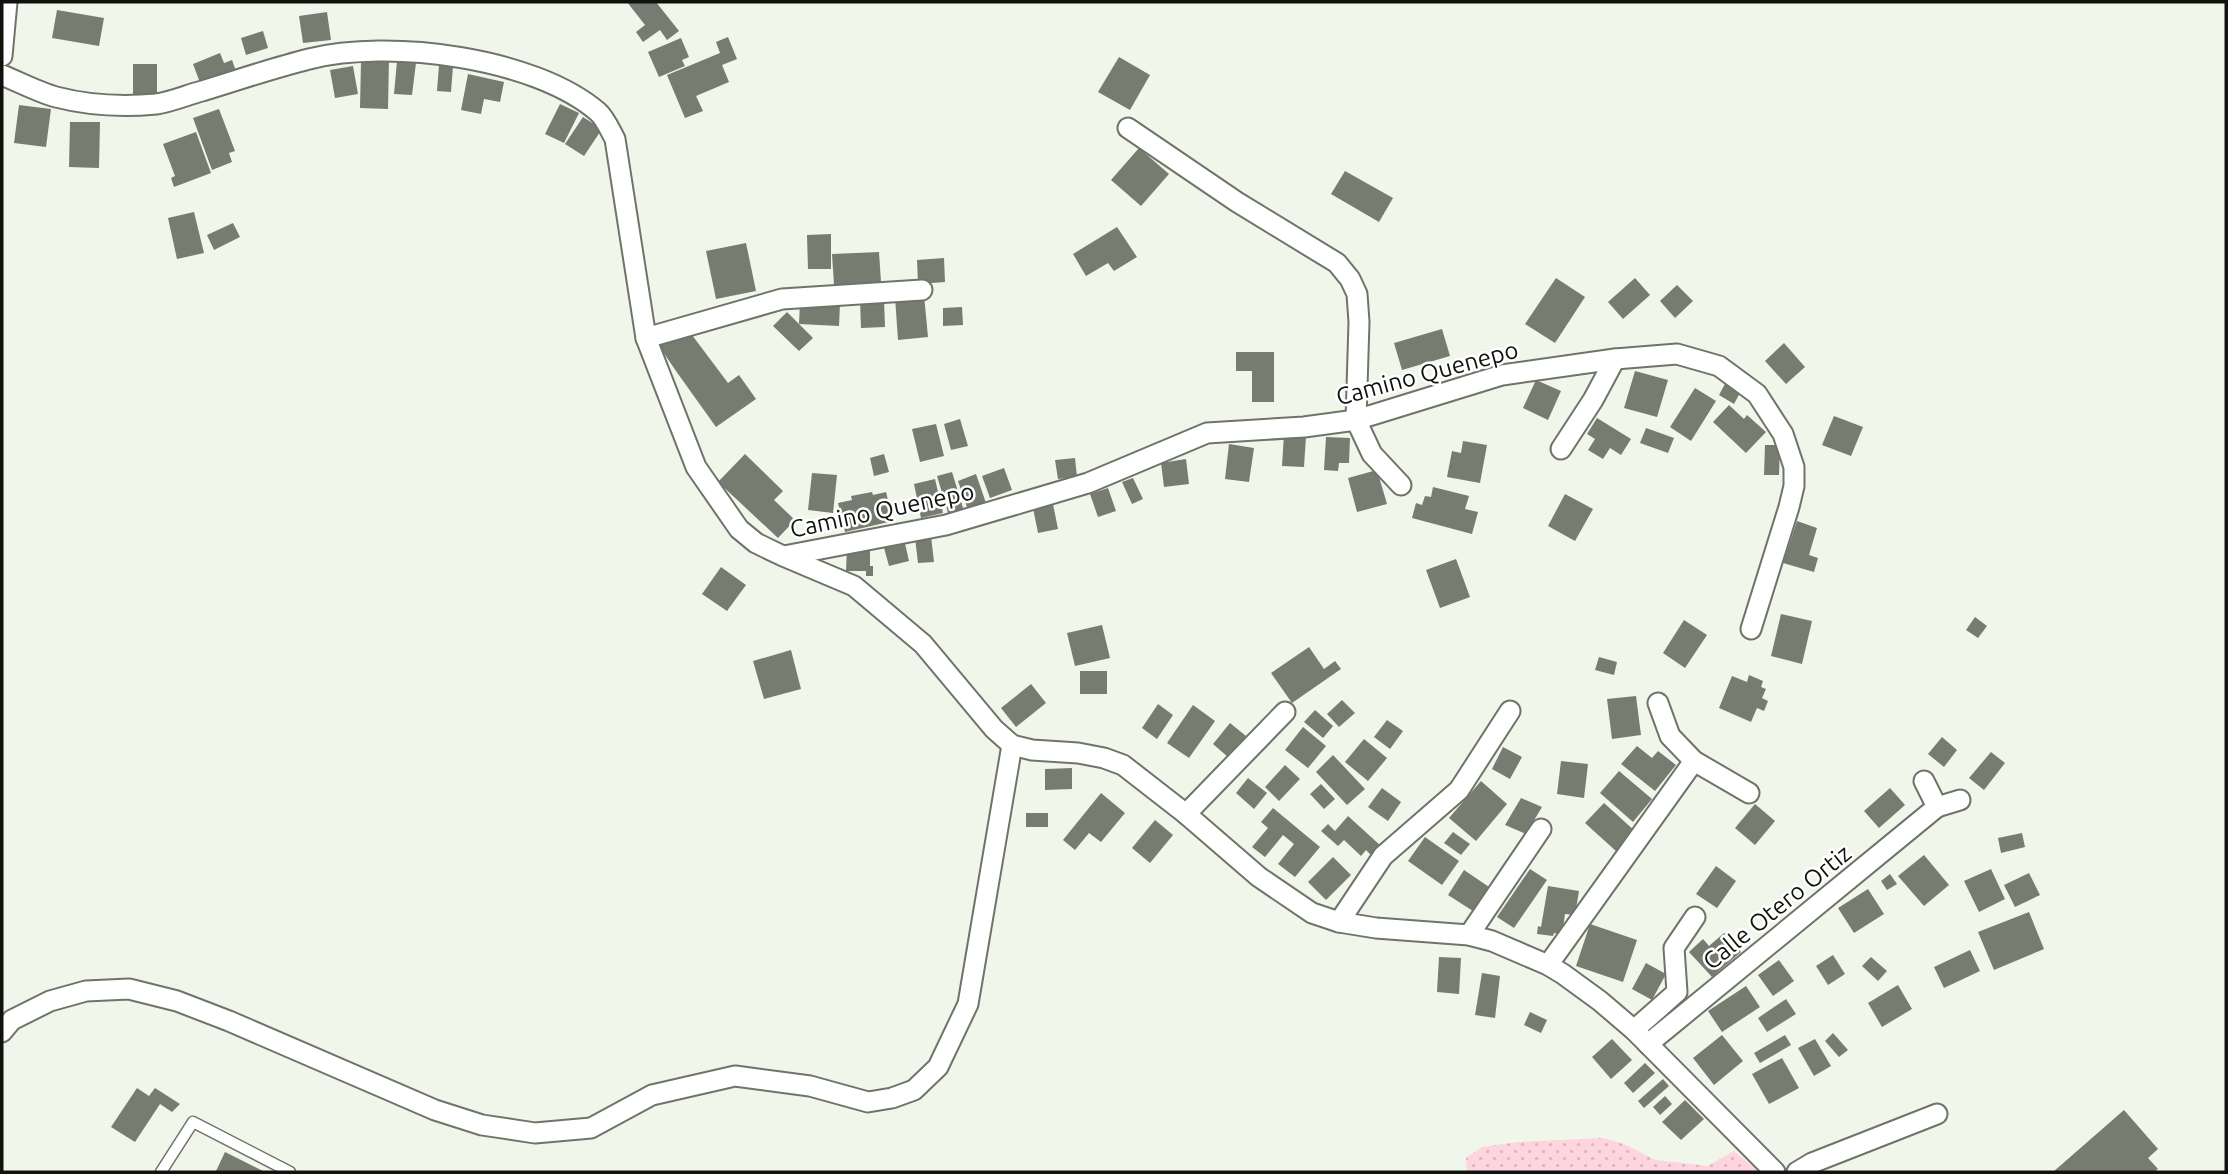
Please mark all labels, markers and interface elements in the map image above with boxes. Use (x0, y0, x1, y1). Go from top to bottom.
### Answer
street label: Camino Quenepo (1333, 336, 1521, 410)
street label: Camino Quenepo (788, 477, 976, 543)
street label: Calle Otero Ortiz (1698, 839, 1856, 975)

